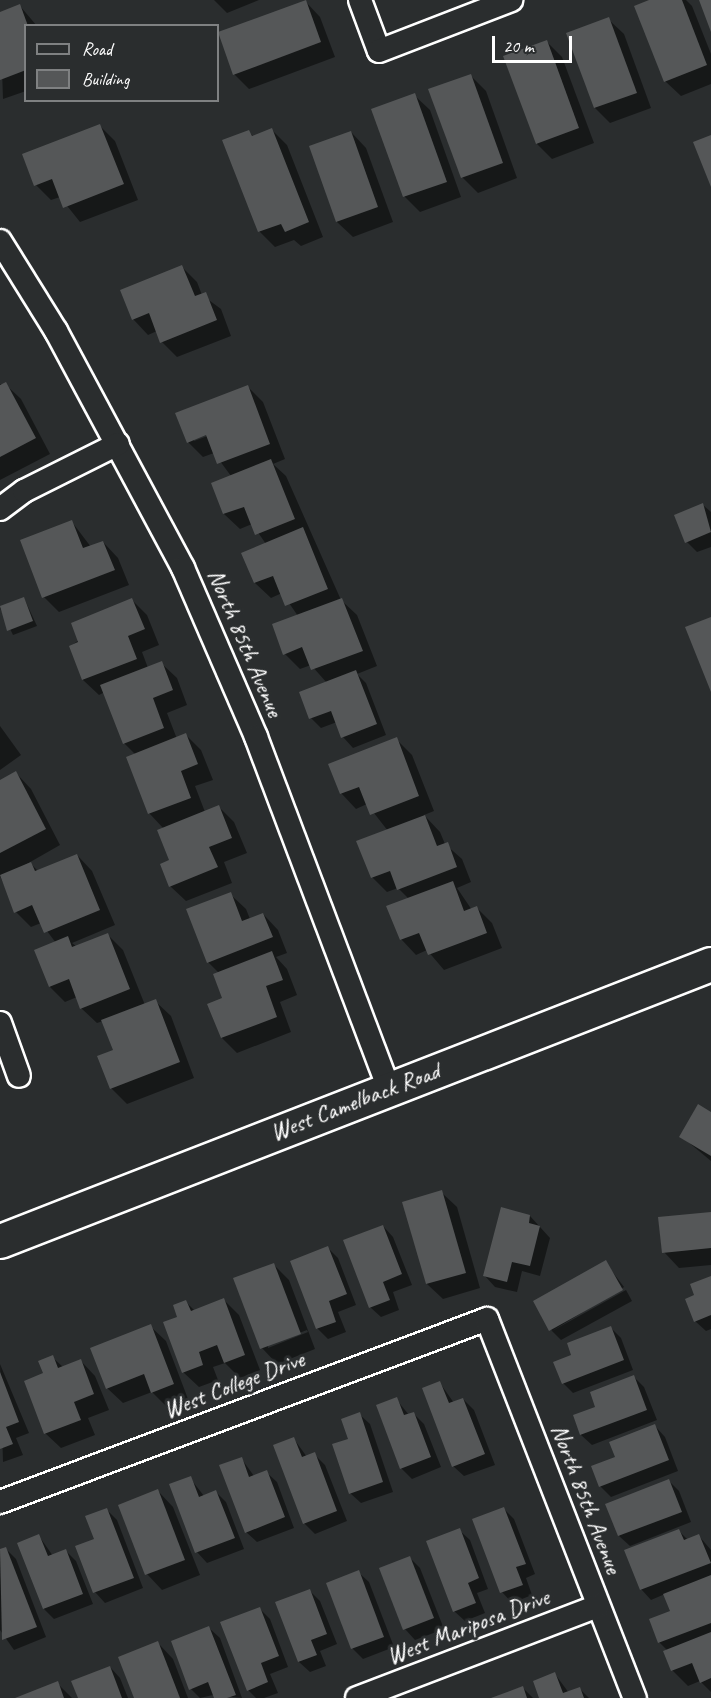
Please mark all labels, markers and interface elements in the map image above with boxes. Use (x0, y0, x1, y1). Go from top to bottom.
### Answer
legend (24, 24, 219, 102)
scale bar (495, 24, 574, 62)
text: 20 m (503, 35, 534, 57)
text: Road (82, 38, 112, 60)
text: Building (82, 68, 129, 90)
street label: North 85th Avenue (201, 565, 289, 721)
street label: West Camelback Road (267, 1057, 443, 1147)
street label: West College Drive (160, 1345, 308, 1425)
street label: North 85th Avenue (544, 1420, 628, 1578)
street label: West Mariposa Drive (382, 1583, 554, 1671)

